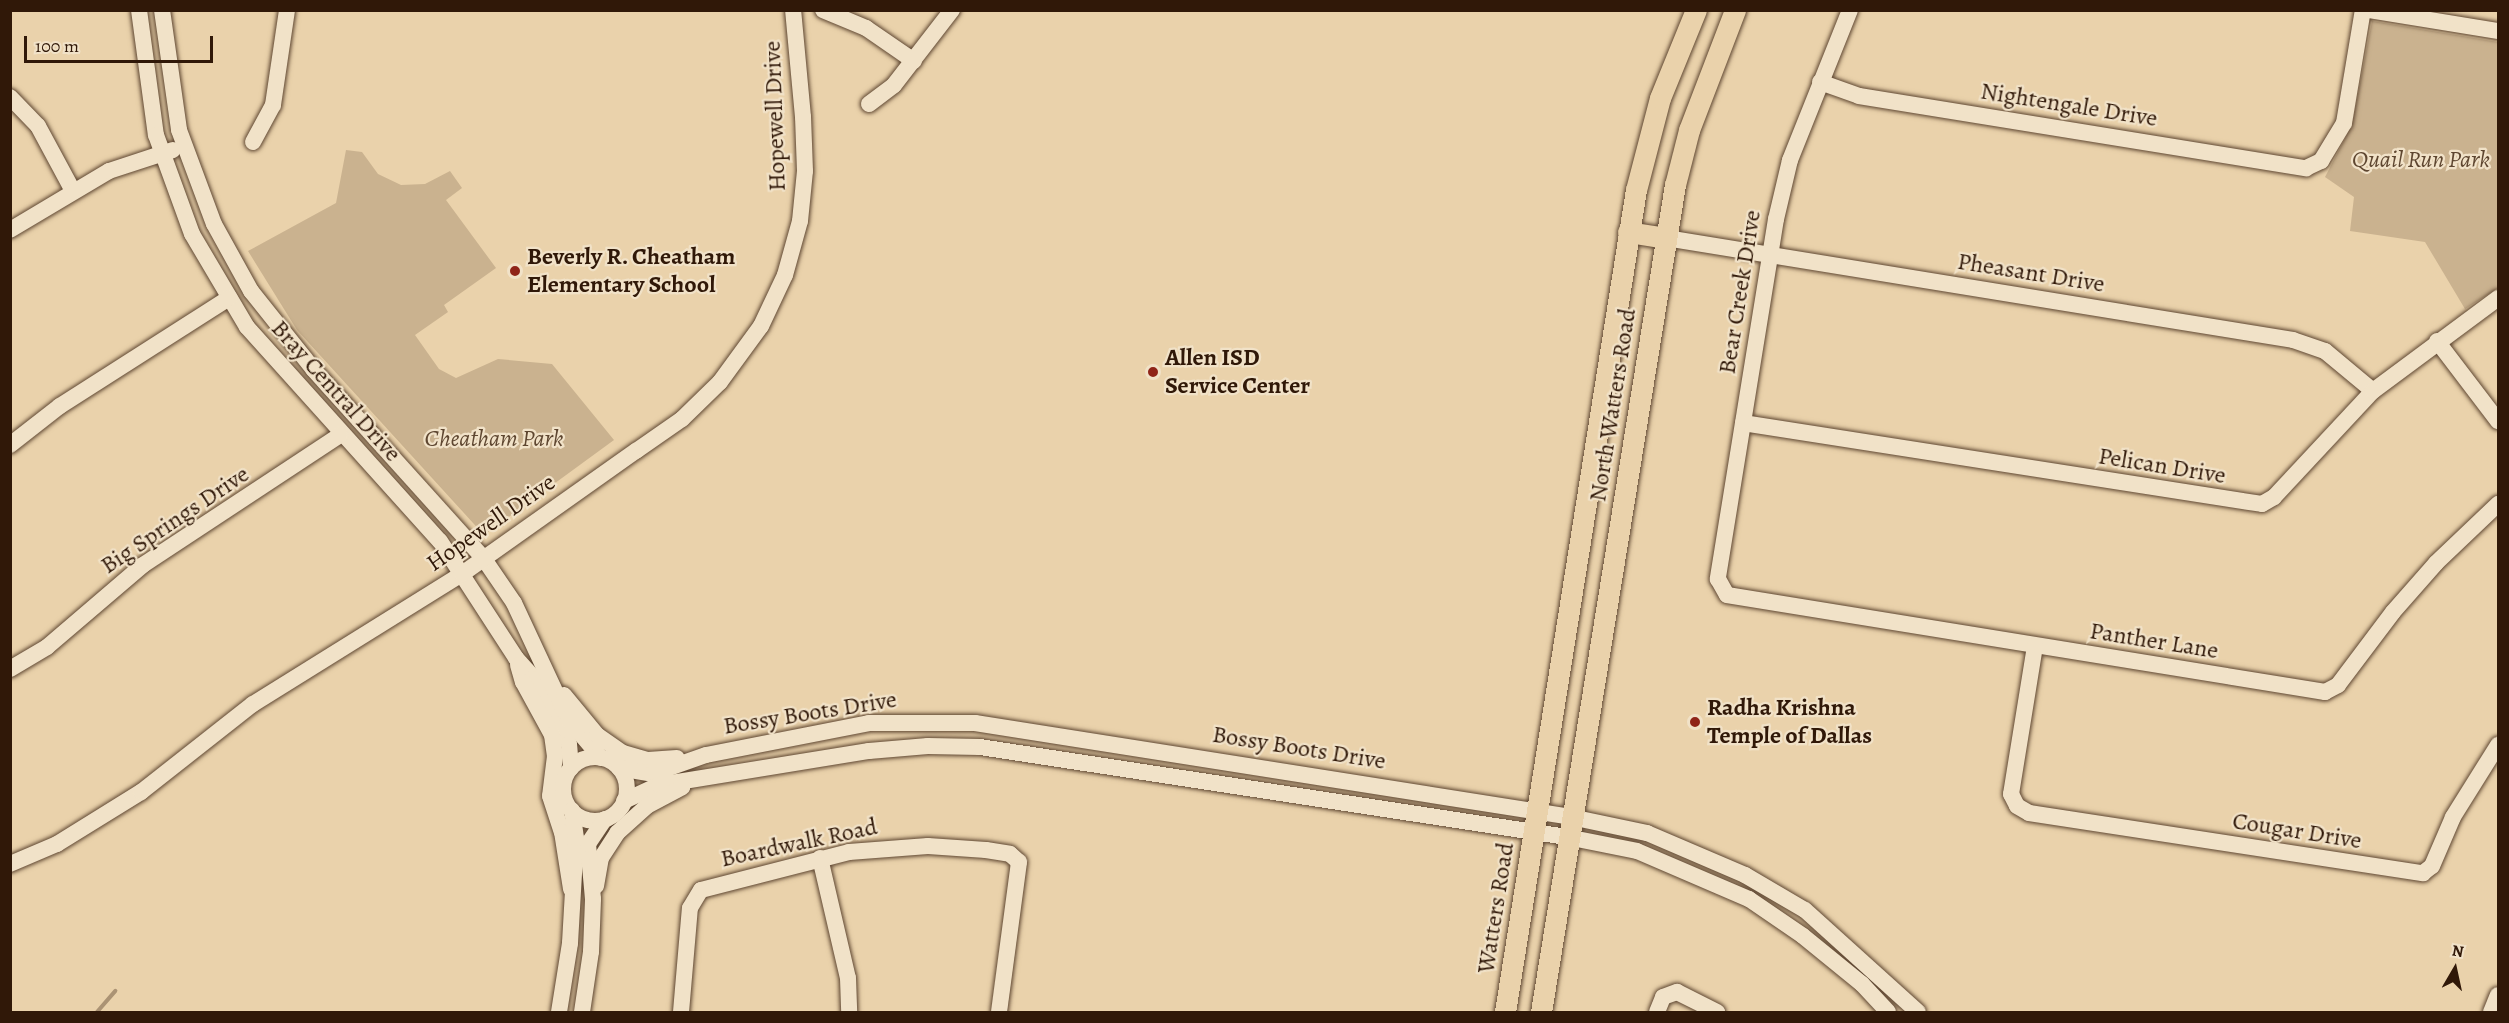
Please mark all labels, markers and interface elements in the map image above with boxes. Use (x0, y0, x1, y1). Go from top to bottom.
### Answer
scale bar (27, 24, 216, 62)
text: 100 m (35, 34, 79, 58)
street label: Hopewell Drive (758, 40, 792, 192)
street label: Nightengale Drive (1979, 77, 2159, 133)
park label: Quail Run Park (2352, 146, 2490, 174)
street label: Bear Creek Drive (1713, 208, 1767, 376)
place label: Beverly R. Cheatham Elementary School (527, 243, 736, 299)
street label: Pheasant Drive (1955, 247, 2107, 299)
marker: Beverly R. Cheatham Elementary School (508, 264, 522, 278)
street label: North Watters Road (1584, 306, 1642, 504)
street label: Bray Central Drive (265, 314, 407, 468)
place label: Allen ISD Service Center (1165, 344, 1310, 400)
marker: Allen ISD Service Center (1146, 365, 1160, 379)
park label: Cheatham Park (425, 425, 563, 453)
street label: Pelican Drive (2096, 442, 2228, 490)
street label: Big Springs Drive (95, 460, 255, 580)
street label: Hopewell Drive (421, 468, 561, 578)
street label: Panther Lane (2088, 617, 2220, 665)
street label: Bossy Boots Drive (721, 685, 899, 741)
place label: Radha Krishna Temple of Dallas (1707, 694, 1872, 750)
marker: Radha Krishna Temple of Dallas (1688, 715, 1702, 729)
street label: Bossy Boots Drive (1210, 720, 1388, 776)
street label: Cougar Drive (2230, 807, 2364, 855)
street label: Boardwalk Road (718, 812, 880, 874)
street label: Watters Road (1471, 841, 1521, 975)
north arrow (2425, 939, 2485, 999)
text: N (2450, 939, 2465, 963)

